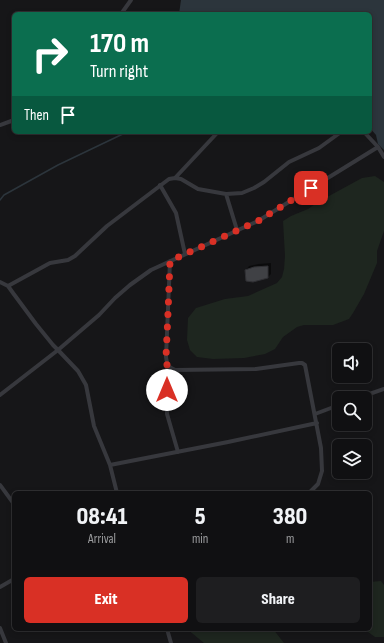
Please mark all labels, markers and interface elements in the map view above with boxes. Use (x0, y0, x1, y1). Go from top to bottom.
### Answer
text: 170 m (90, 27, 149, 60)
icon: right (24, 28, 76, 80)
text: Turn right (90, 61, 148, 82)
icon: arrive (57, 104, 79, 126)
text: Then (24, 106, 49, 125)
pin (294, 171, 328, 205)
icon: arrive (300, 177, 322, 199)
map controls (332, 343, 372, 479)
button: sound (332, 343, 372, 383)
position arrow (146, 369, 188, 411)
button: search (332, 391, 372, 431)
button: layers (332, 439, 372, 479)
text: 08:41 (77, 502, 127, 531)
text: 5 (195, 502, 206, 531)
text: 380 (273, 502, 307, 531)
text: Arrival (88, 531, 116, 547)
text: min (192, 531, 208, 547)
text: m (286, 531, 294, 547)
button: Exit (24, 577, 188, 623)
button: Share (196, 577, 360, 623)

